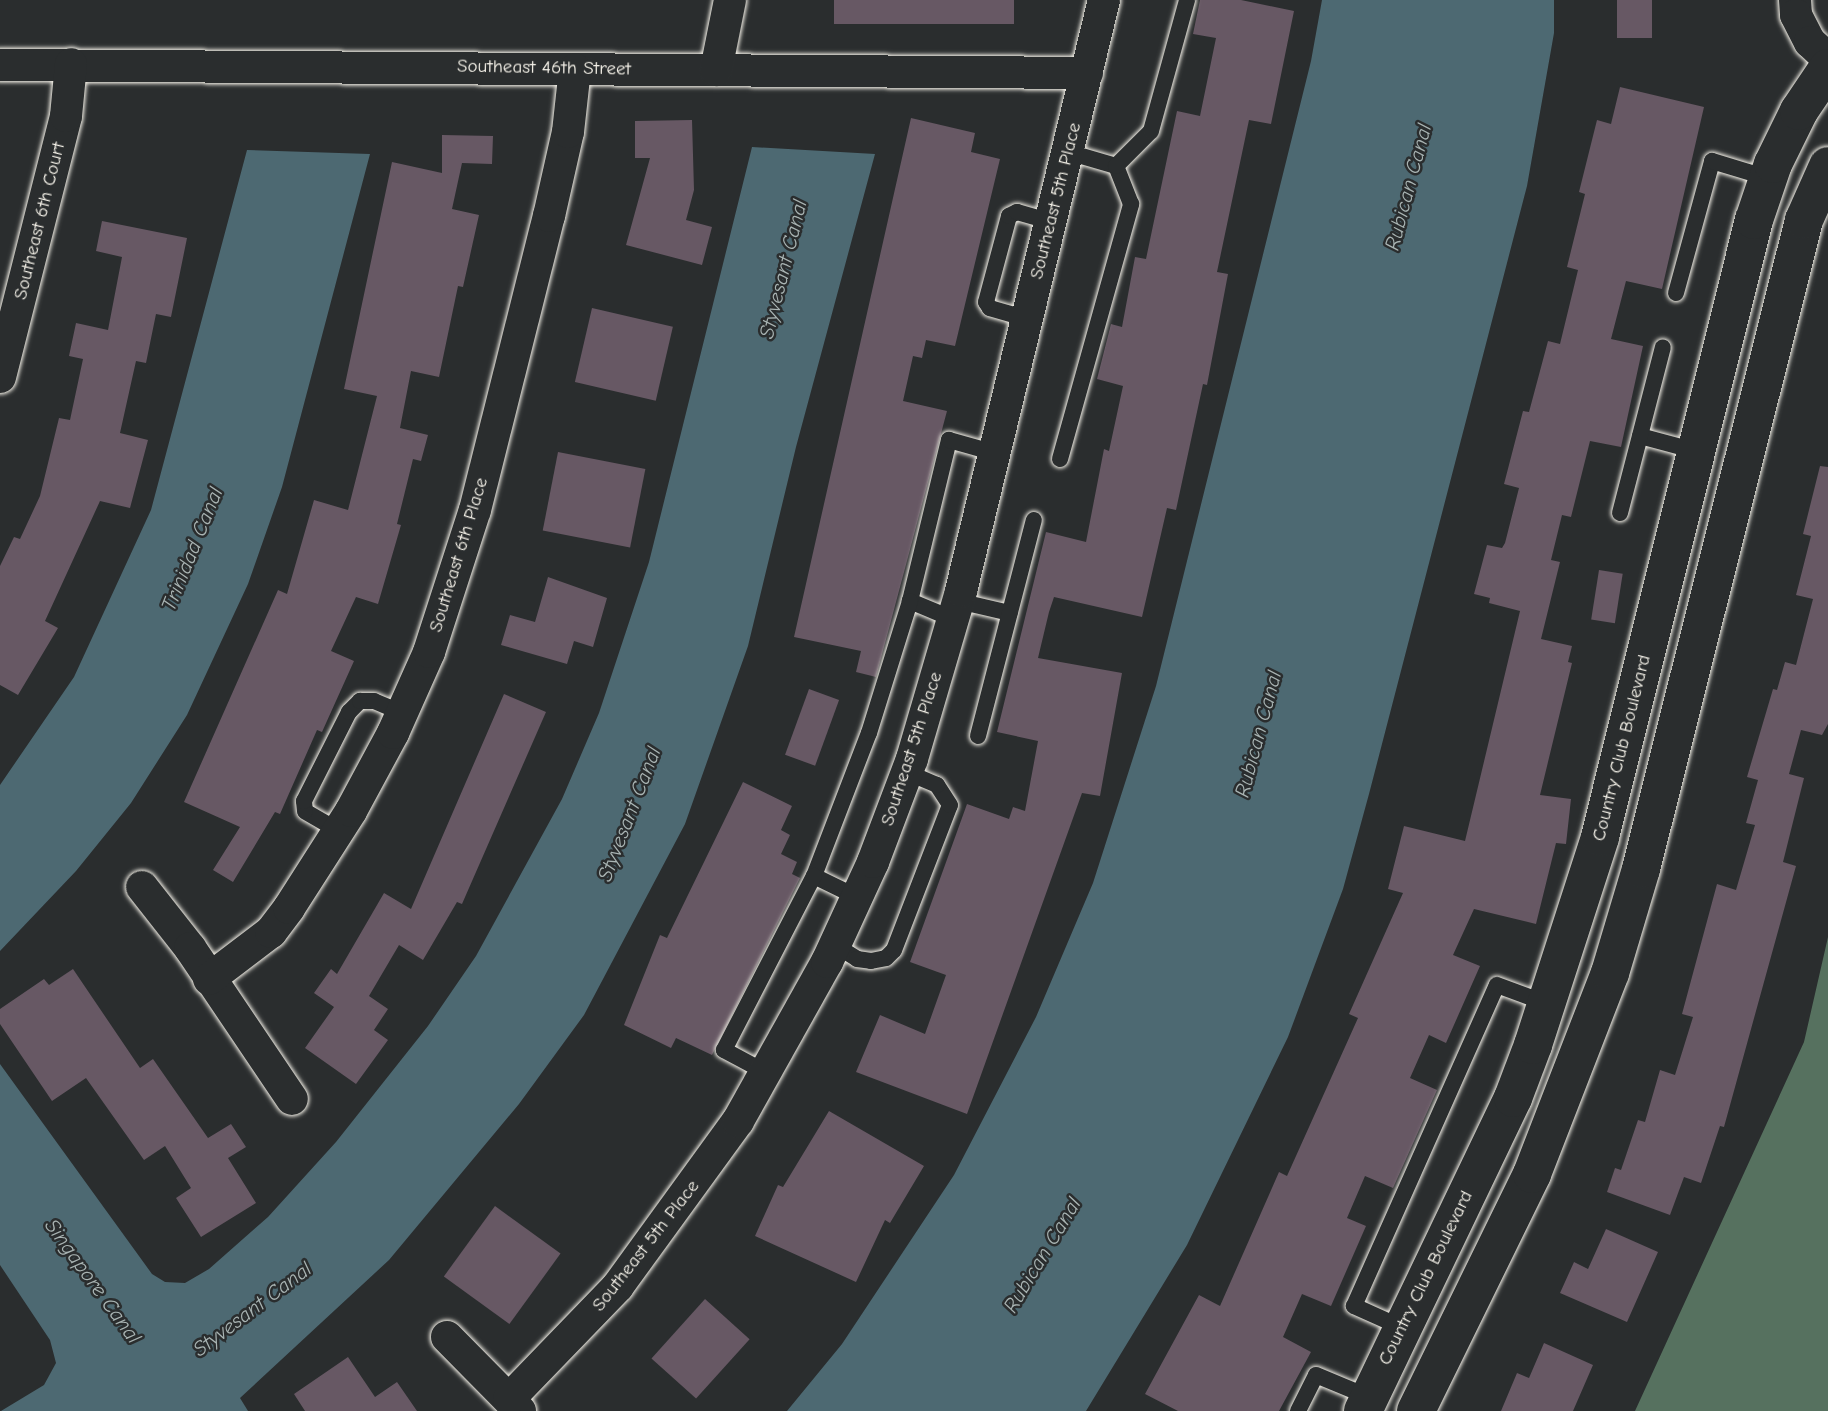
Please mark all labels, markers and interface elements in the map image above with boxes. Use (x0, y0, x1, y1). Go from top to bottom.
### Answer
street label: Southeast 46th Street (457, 55, 631, 81)
street label: Southeast 5th Place (1026, 120, 1086, 282)
water label: Rubican Canal (1379, 121, 1437, 253)
street label: Southeast 6th Court (9, 140, 71, 302)
water label: Styvesant Canal (754, 197, 812, 341)
street label: Southeast 6th Place (425, 475, 493, 635)
water label: Trinidad Canal (156, 483, 228, 615)
street label: Country Club Boulevard (1588, 652, 1656, 844)
water label: Rubican Canal (1229, 668, 1287, 800)
street label: Southeast 5th Place (876, 669, 948, 829)
water label: Styvesant Canal (592, 743, 666, 885)
street label: Southeast 5th Place (588, 1176, 704, 1316)
street label: Country Club Boulevard (1374, 1187, 1478, 1369)
water label: Rubican Canal (998, 1193, 1086, 1317)
water label: Singapore Canal (39, 1214, 147, 1348)
water label: Styvesant Canal (188, 1256, 316, 1362)

